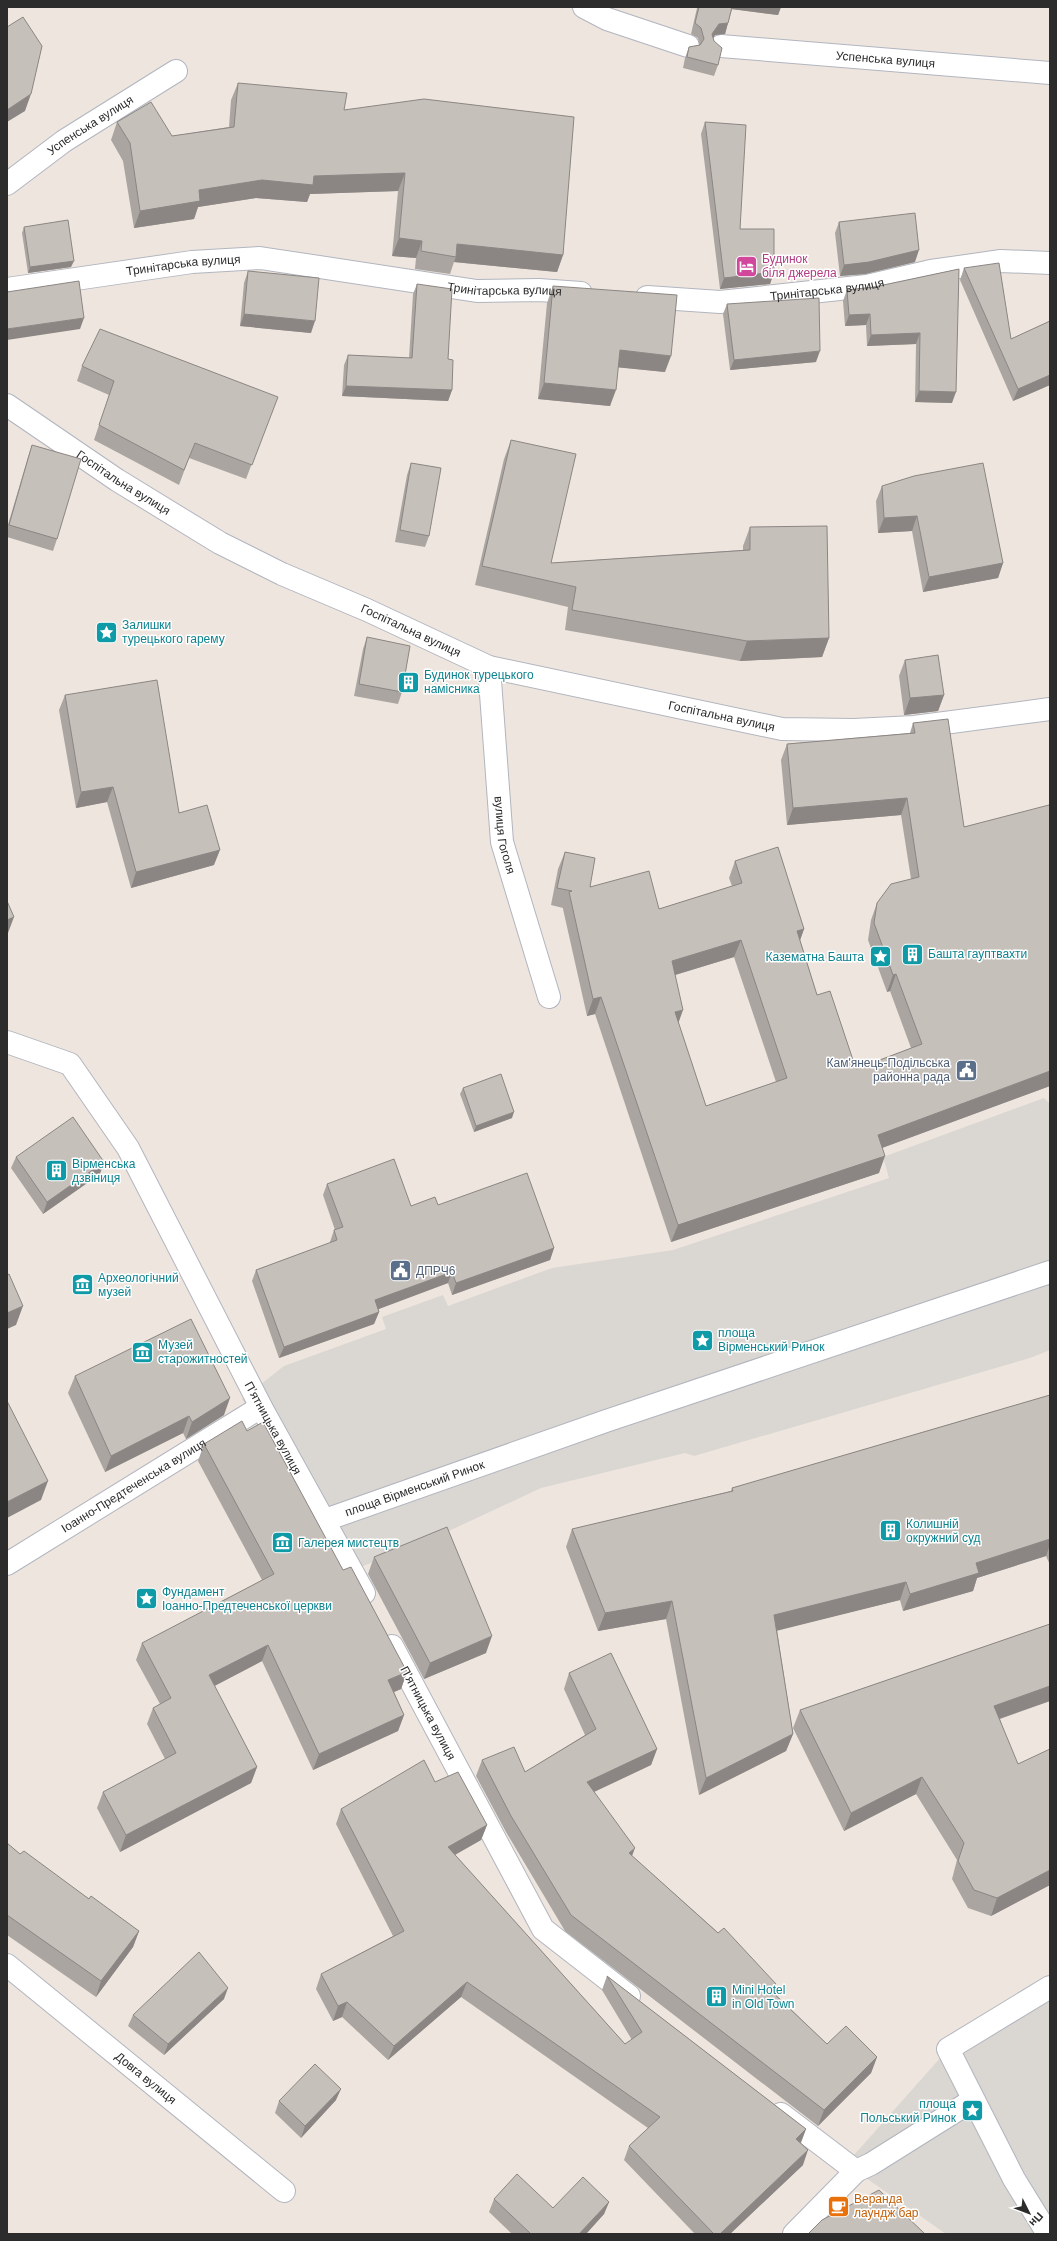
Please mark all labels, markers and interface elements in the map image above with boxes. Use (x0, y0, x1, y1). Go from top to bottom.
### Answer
street label: Успенська вулиця (835, 48, 936, 71)
street label: Успенська вулиця (45, 92, 136, 158)
street label: Тринітарська вулиця (125, 252, 241, 279)
place label: Будинок біля джерела (762, 252, 837, 280)
hotel icon: Будинок біля джерела (733, 253, 759, 279)
street label: Тринітарська вулиця (769, 275, 886, 304)
street label: Тринітарська вулиця (446, 280, 562, 299)
street label: Госпітальна вулиця (74, 448, 173, 518)
street label: Госпітальна вулиця (359, 601, 463, 660)
place label: Залишки турецького гарему (122, 618, 225, 646)
place icon: Залишки турецького гарему (94, 619, 120, 645)
place label: Будинок турецького намісника (424, 668, 534, 696)
building icon: Будинок турецького намісника (396, 669, 422, 695)
street label: Госпітальна вулиця (667, 698, 776, 734)
street label: вулиця Гоголя (492, 796, 518, 876)
building icon: Башта гауптвахти (899, 941, 925, 967)
place icon: Казематна Башта (867, 944, 893, 970)
place label: Башта гауптвахти (928, 947, 1027, 961)
place label: Казематна Башта (765, 950, 864, 964)
place label: Кам'янець-Подільська районна рада (826, 1056, 950, 1084)
public building icon: Кам'янець-Подільська районна рада (953, 1057, 979, 1083)
place label: Вірменська дзвіниця (72, 1157, 136, 1185)
building icon: Вірменська дзвіниця (43, 1158, 69, 1184)
public building icon: ДПРЧ6 (388, 1258, 414, 1284)
place label: ДПРЧ6 (416, 1264, 456, 1278)
place label: Археологічний музей (98, 1271, 179, 1299)
museum icon: Археологічний музей (70, 1272, 96, 1298)
place label: площа Вірменський Ринок (718, 1326, 825, 1354)
place icon: площа Вірменський Ринок (690, 1327, 716, 1353)
place label: Музей старожитностей (158, 1338, 248, 1366)
museum icon: Музей старожитностей (130, 1339, 156, 1365)
street label: Пʼятницька вулиця (242, 1379, 304, 1477)
street label: Іоанно-Предтеченська вулиця (59, 1436, 209, 1536)
street label: площа Вірменський Ринок (343, 1457, 487, 1519)
place label: Колишній окружний суд (906, 1517, 981, 1545)
building icon: Колишній окружний суд (878, 1518, 904, 1544)
museum icon: Галерея мистецтв (269, 1530, 295, 1556)
place label: Галерея мистецтв (298, 1536, 399, 1550)
place label: Фундамент Іоанно-Предтеченської церкви (162, 1585, 332, 1613)
place icon: Фундамент Іоанно-Предтеченської церкви (133, 1586, 159, 1612)
street label: Пʼятницька вулиця (397, 1664, 459, 1762)
place label: Mini Hotel in Old Town (732, 1983, 794, 2011)
building icon: Mini Hotel in Old Town (703, 1984, 729, 2010)
street label: Довга вулиця (112, 2049, 179, 2107)
place label: площа Польський Ринок (860, 2097, 957, 2125)
place icon: площа Польський Ринок (959, 2098, 985, 2124)
place label: Веранда лаундж бар (854, 2192, 919, 2220)
cafe icon: Веранда лаундж бар (825, 2193, 851, 2219)
north arrow (1009, 2193, 1049, 2233)
text: Пн (1027, 2210, 1046, 2229)

